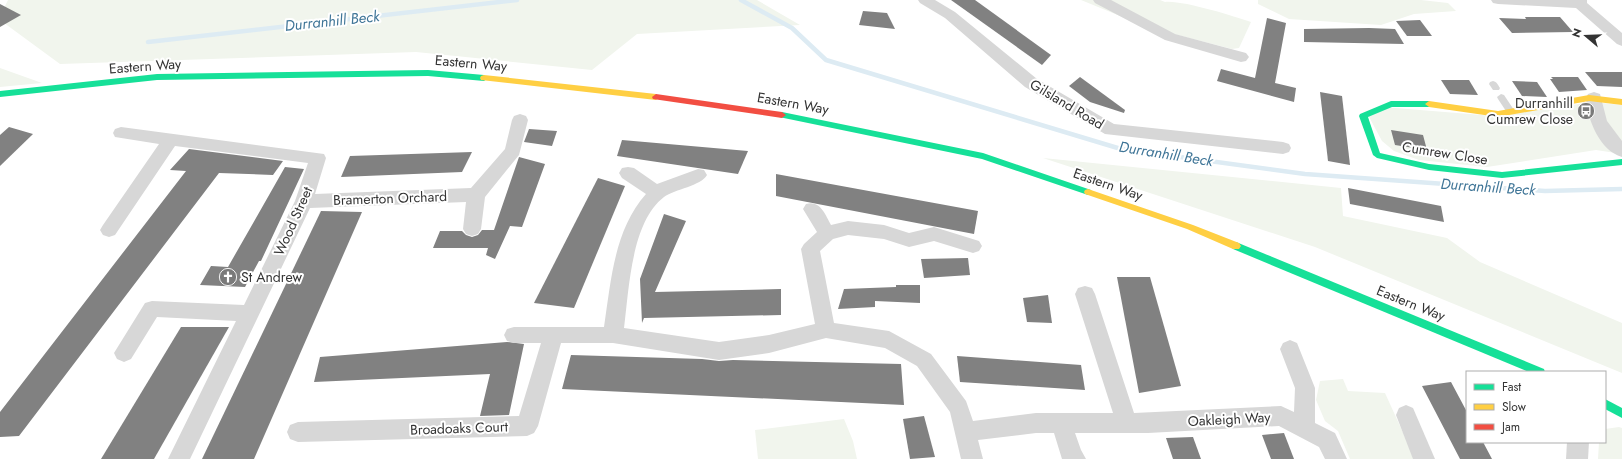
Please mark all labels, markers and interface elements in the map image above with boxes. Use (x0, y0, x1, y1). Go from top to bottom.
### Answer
water label: Durranhill Beck (284, 5, 381, 37)
north arrow (1566, 16, 1606, 56)
text: N (1568, 26, 1586, 39)
street label: Eastern Way (434, 50, 509, 76)
street label: Eastern Way (108, 53, 183, 78)
street label: Gilsland Road (1026, 74, 1108, 134)
street label: Eastern Way (756, 87, 831, 119)
place label: Durranhill Cumrew Close (1487, 93, 1573, 129)
bus stop icon: Durranhill Cumrew Close (1576, 101, 1596, 121)
water label: Durranhill Beck (1117, 136, 1215, 172)
street label: Cumrew Close (1401, 136, 1489, 170)
street label: Eastern Way (1071, 163, 1146, 205)
water label: Durranhill Beck (1440, 173, 1537, 201)
street label: Wood Street (269, 183, 317, 259)
street label: Bramerton Orchard (333, 186, 447, 210)
church icon: St Andrew (218, 267, 238, 287)
place label: St Andrew (241, 267, 302, 287)
street label: Eastern Way (1374, 280, 1449, 326)
legend (1466, 371, 1606, 443)
text: Fast (1502, 378, 1521, 396)
text: Slow (1502, 398, 1527, 416)
street label: Oakleigh Way (1187, 407, 1272, 431)
street label: Broadoaks Court (410, 416, 509, 440)
text: Jam (1500, 418, 1520, 436)

